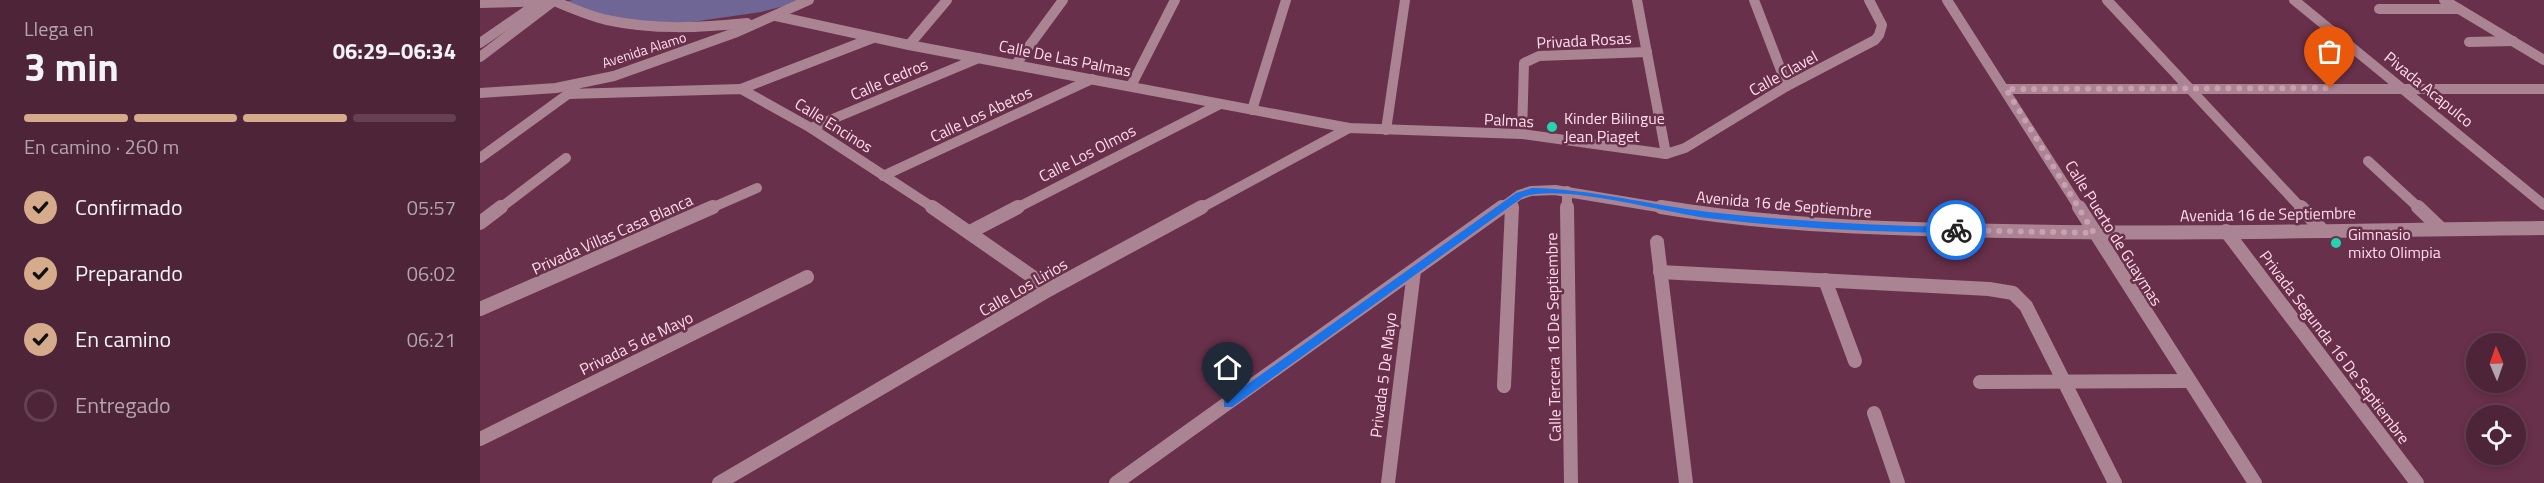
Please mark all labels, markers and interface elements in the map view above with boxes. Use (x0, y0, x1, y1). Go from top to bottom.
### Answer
text: Llega en (24, 13, 94, 44)
street label: Avenida Alamo (599, 26, 689, 73)
street label: Privada Rosas (1536, 26, 1632, 54)
pin (2304, 26, 2355, 88)
street label: Calle De Las Palmas (997, 33, 1133, 83)
text: 06:29–06:34 (333, 34, 456, 68)
icon: bag (2313, 35, 2346, 68)
text: 3 min (24, 37, 119, 96)
street label: Calle Clavel (1744, 44, 1822, 102)
street label: Pivada Acapulco (2379, 45, 2479, 133)
street label: Calle Cedros (847, 52, 931, 106)
street label: Calle Los Abetos (926, 80, 1036, 148)
street label: Calle Encinos (790, 91, 878, 159)
place label: Kinder Bilingue Jean Piaget (1564, 106, 1665, 148)
street label: Palmas (1483, 107, 1535, 133)
street label: Calle Los Olmos (1034, 118, 1140, 188)
marker: Kinder Bilingue Jean Piaget (1545, 120, 1559, 134)
text: En camino · 260 m (24, 131, 179, 162)
street label: Calle Puerto de Guaymas (2059, 155, 2169, 311)
street label: Avenida 16 de Septiembre (1695, 184, 1873, 224)
street label: Privada Villas Casa Blanca (528, 188, 696, 280)
text: Confirmado (75, 190, 183, 224)
icon: check (24, 191, 57, 224)
text: 05:57 (407, 192, 456, 223)
courier (1926, 200, 1986, 260)
street label: Avenida 16 de Septiembre (2180, 200, 2356, 228)
icon: bike (1940, 214, 1973, 247)
place label: Gimnasio mixto Olimpia (2348, 222, 2441, 264)
street label: Calle Tercera 16 De Septiembre (1539, 232, 1567, 442)
marker: Gimnasio mixto Olimpia (2329, 236, 2343, 250)
street label: Privada Segunda 16 De Septiembre (2254, 245, 2416, 449)
street label: Calle Los Lirios (974, 252, 1072, 322)
text: Preparando (75, 256, 183, 290)
icon: check (24, 257, 57, 290)
text: 06:02 (407, 258, 456, 289)
street label: Privada 5 de Mayo (575, 305, 697, 381)
street label: Privada 5 De Mayo (1363, 311, 1403, 439)
text: En camino (75, 322, 171, 356)
icon: check (24, 323, 57, 356)
text: 06:21 (407, 324, 456, 355)
north arrow (2466, 333, 2526, 393)
map controls (2466, 333, 2526, 465)
pin (1202, 342, 1253, 404)
icon: home (1211, 351, 1244, 384)
text: Entregado (75, 388, 171, 422)
button: locate (2466, 405, 2526, 465)

